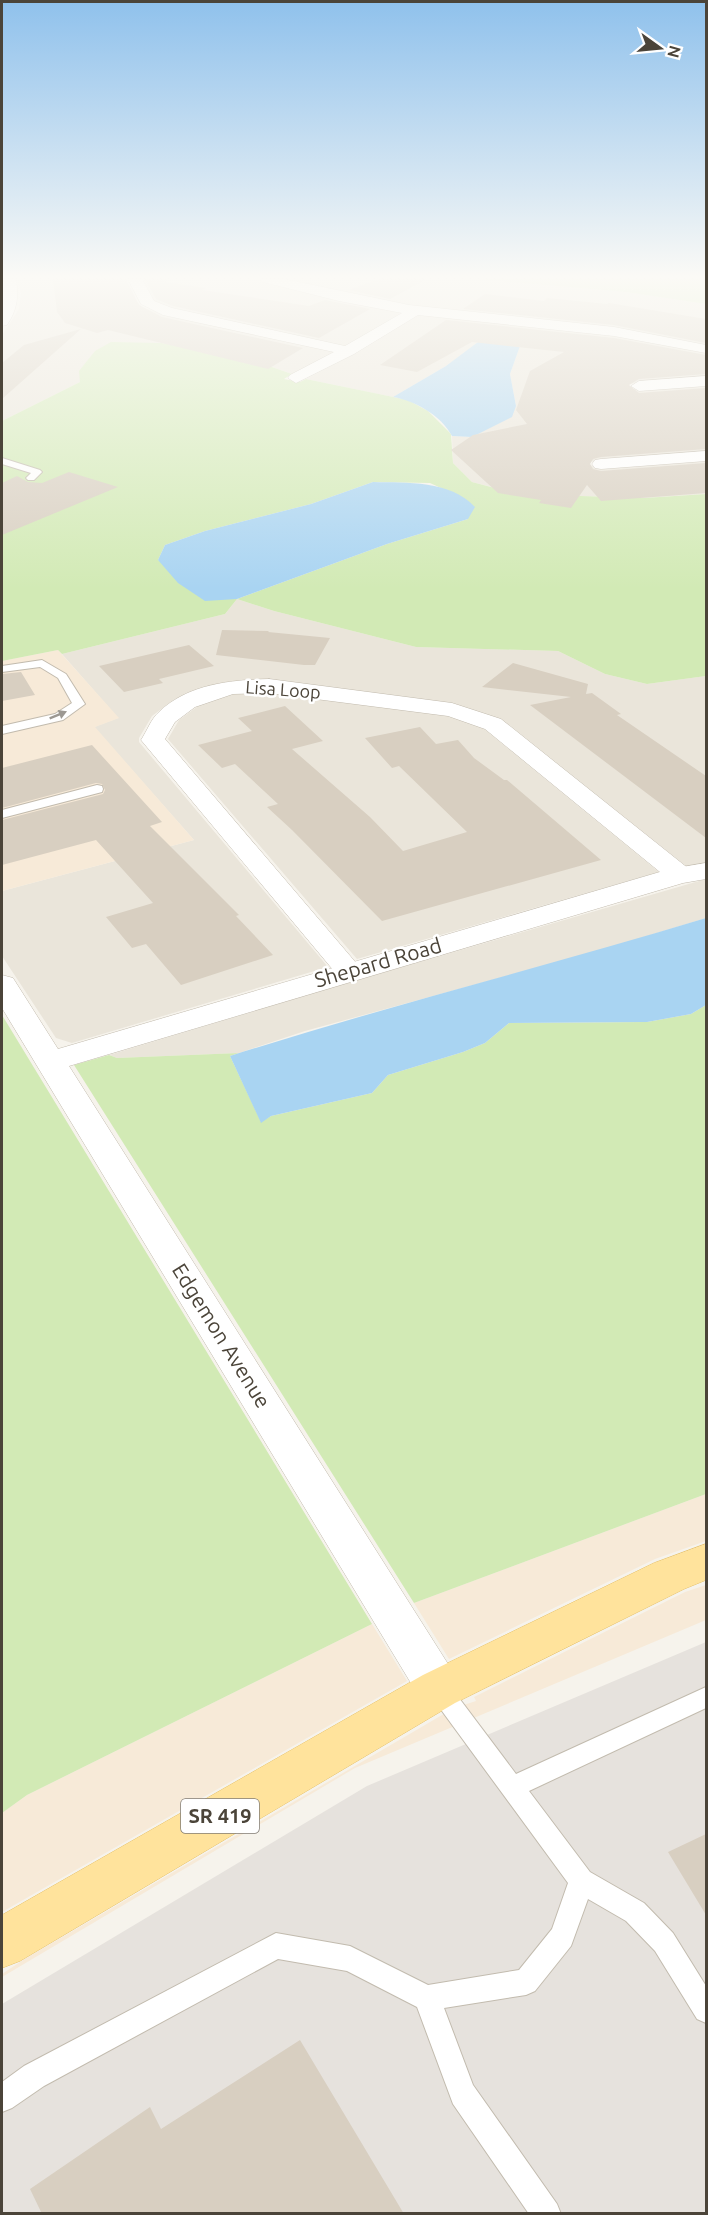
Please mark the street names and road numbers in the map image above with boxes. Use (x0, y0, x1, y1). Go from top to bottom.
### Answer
street label: Lisa Loop (245, 676, 321, 702)
street label: Shepard Road (311, 932, 444, 992)
street label: Edgemon Avenue (168, 1259, 276, 1412)
road number: SR 419 (181, 1799, 259, 1833)

